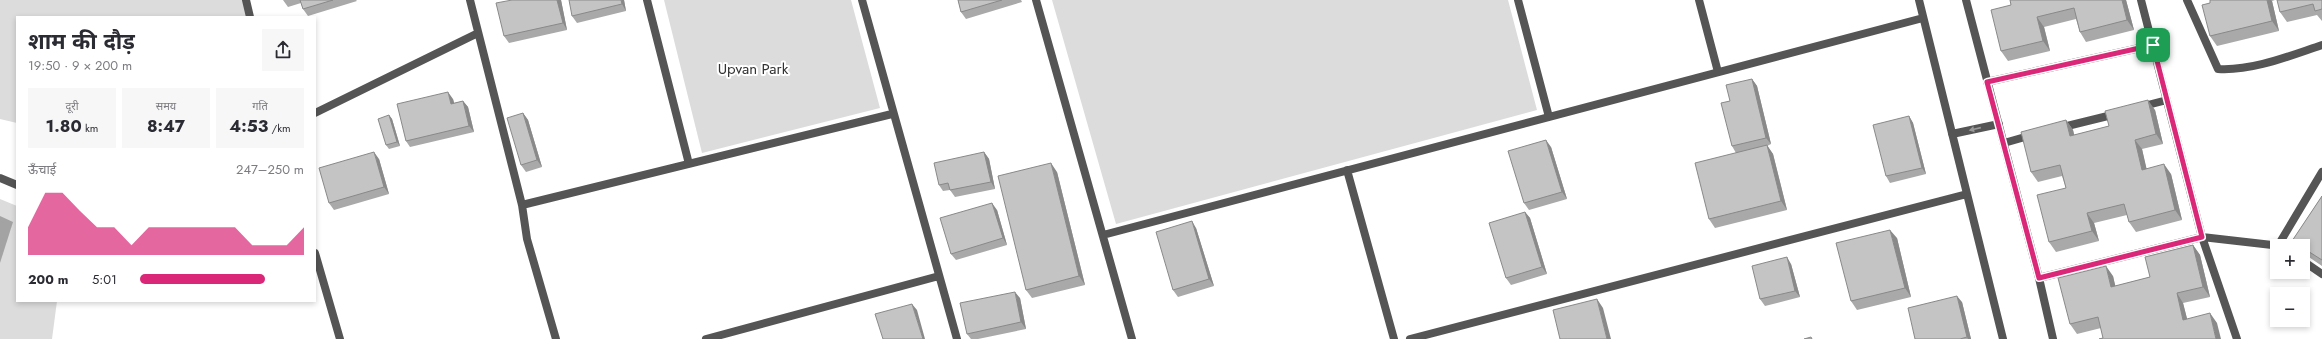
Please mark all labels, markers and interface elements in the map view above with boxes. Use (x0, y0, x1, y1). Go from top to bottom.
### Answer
text: शाम की दौड़ (28, 25, 135, 57)
pin (2136, 28, 2170, 62)
button: share (262, 29, 304, 71)
icon: arrive (2142, 34, 2164, 56)
text: 19:50 · 9 × 200 m (28, 56, 132, 75)
park label: Upvan Park (718, 58, 789, 80)
text: दूरी (65, 98, 79, 114)
text: समय (156, 98, 176, 114)
text: गति (252, 98, 268, 114)
text: 1.80 (46, 114, 82, 138)
text: 8:47 (147, 114, 185, 138)
text: 4:53 (229, 114, 268, 138)
text: km (82, 120, 98, 136)
text: /km (268, 120, 291, 136)
one-way arrow (1969, 126, 1981, 132)
text: ऊँचाई (28, 160, 56, 179)
text: 247–250 m (236, 160, 304, 179)
map controls (2270, 239, 2310, 327)
button: + (2270, 239, 2310, 279)
text: 200 m (28, 270, 68, 289)
text: 5:01 (92, 270, 117, 289)
button: − (2270, 287, 2310, 327)

